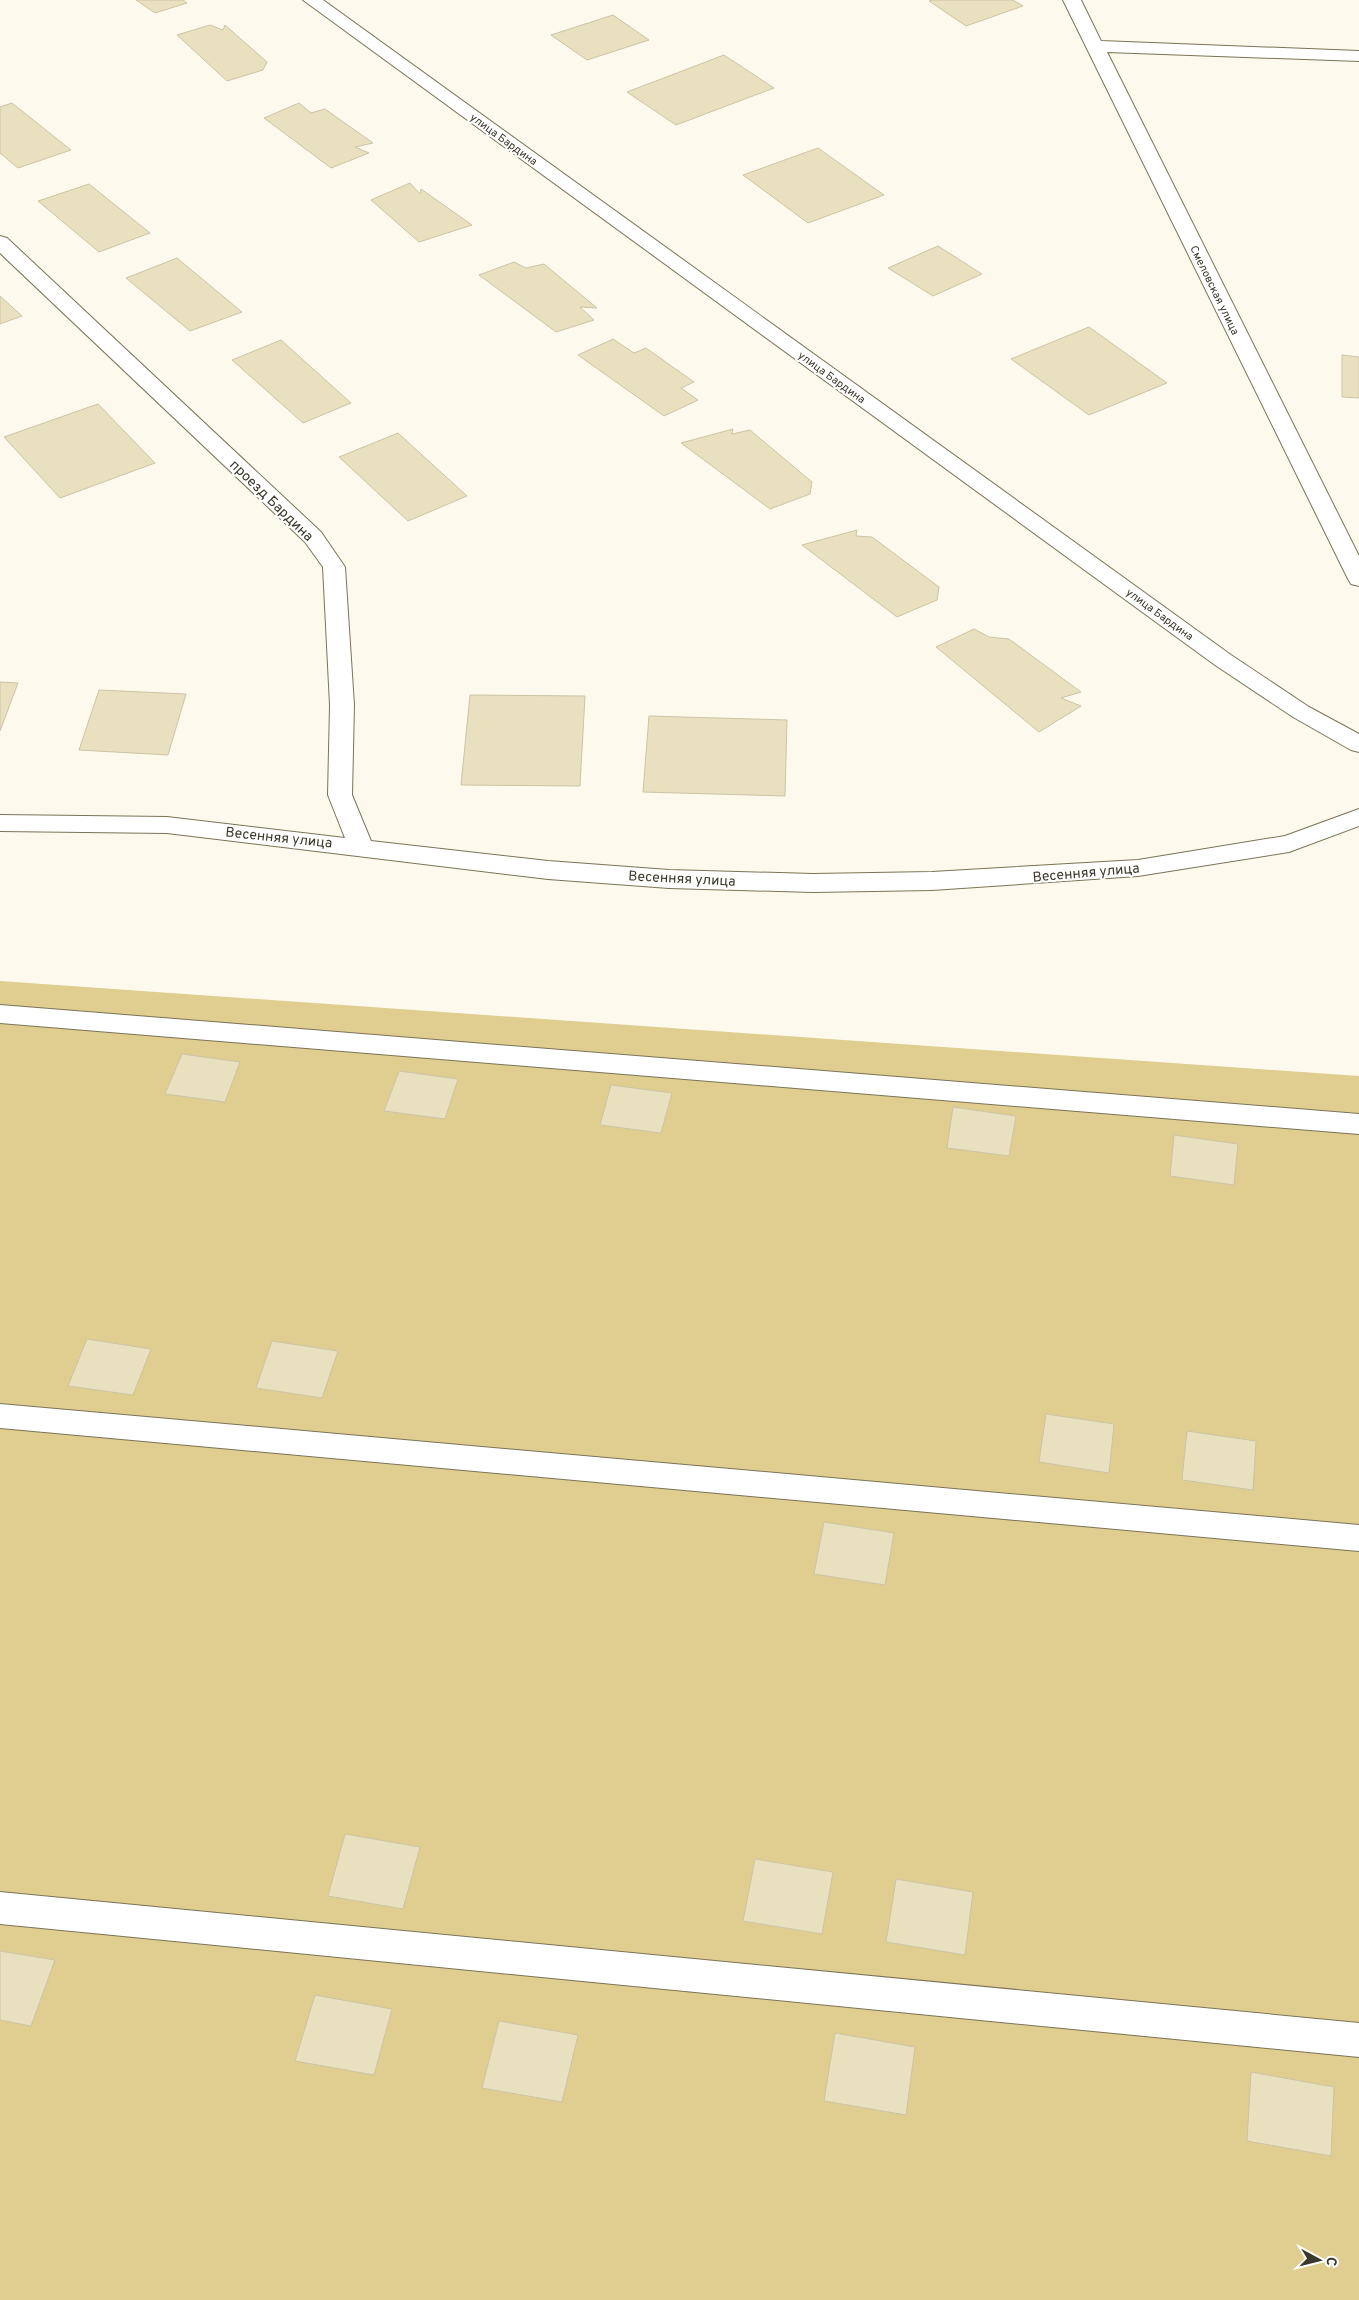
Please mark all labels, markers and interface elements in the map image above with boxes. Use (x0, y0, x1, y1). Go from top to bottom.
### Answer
street label: улица Бардина (467, 111, 540, 169)
street label: Смеловская улица (1186, 243, 1242, 338)
street label: улица Бардина (795, 349, 868, 407)
street label: проезд Бардина (226, 457, 316, 545)
street label: улица Бардина (1123, 586, 1196, 644)
street label: Весенняя улица (225, 824, 333, 853)
street label: Весенняя улица (1032, 860, 1140, 887)
street label: Весенняя улица (628, 868, 736, 891)
north arrow (1294, 2235, 1344, 2285)
text: С (1321, 2256, 1339, 2267)

